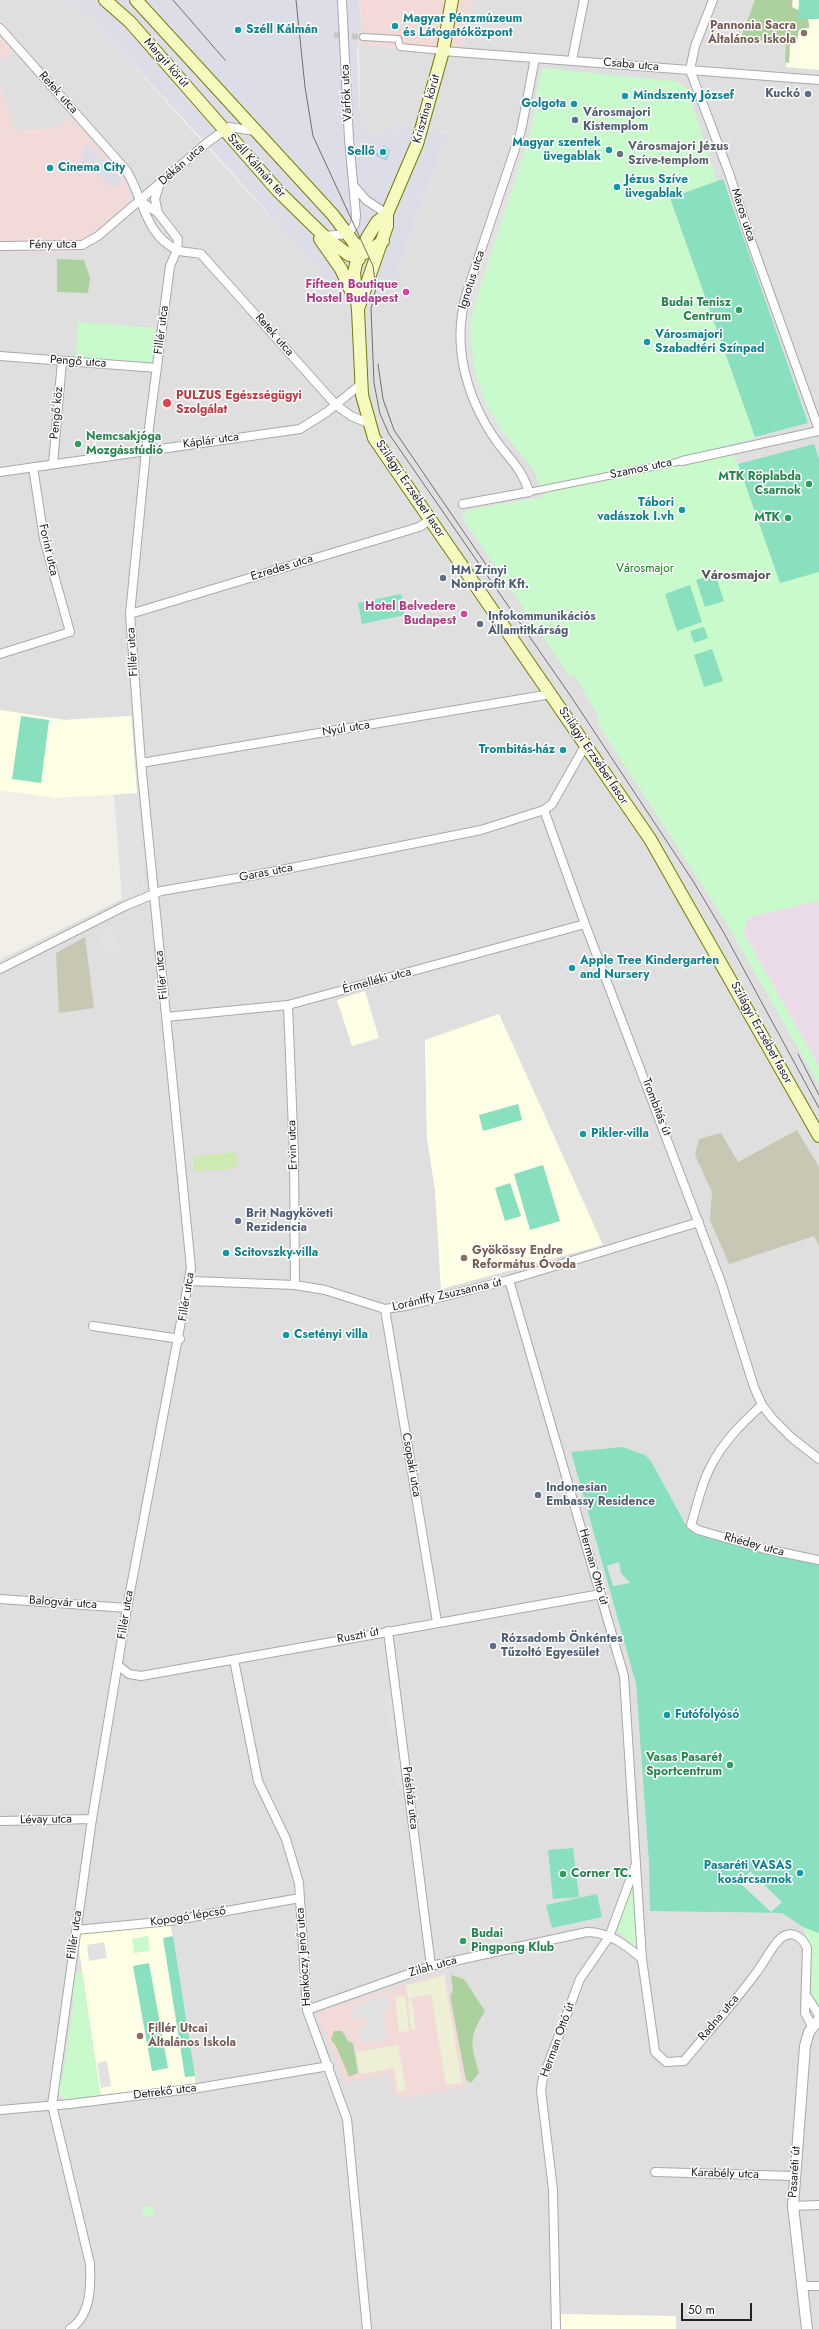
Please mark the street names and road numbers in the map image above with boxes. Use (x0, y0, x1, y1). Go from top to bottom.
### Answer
street label: Margit körút (141, 35, 191, 91)
street label: Csaba utca (603, 55, 659, 75)
street label: Várfok utca (338, 64, 356, 122)
street label: Retek utca (35, 69, 81, 117)
street label: Krisztina körút (410, 73, 444, 145)
street label: Széll Kálmán tér (224, 131, 288, 201)
street label: Dékán utca (156, 141, 208, 189)
street label: Maros utca (728, 187, 758, 243)
street label: Fény utca (29, 237, 77, 253)
street label: Ignotus utca (456, 249, 488, 311)
street label: Fillér utca (152, 305, 172, 355)
street label: Retek utca (252, 311, 296, 359)
street label: Pengő utca (49, 353, 107, 371)
street label: Pengő köz (48, 386, 66, 440)
street label: Káplár utca (182, 430, 240, 452)
street label: Szilágyi Erzsébet fasor (372, 438, 448, 540)
street label: Szamos utca (609, 455, 673, 483)
street label: Forint utca (35, 523, 61, 577)
street label: Ezredes utca (249, 552, 315, 584)
street label: Fillér utca (124, 627, 142, 677)
street label: Szilágyi Erzsébet fasor (555, 705, 631, 807)
street label: Nyúl utca (321, 718, 371, 740)
street label: Garas utca (238, 861, 294, 885)
street label: Fillér utca (152, 950, 172, 1000)
street label: Érmelléki utca (341, 965, 413, 997)
street label: Szilágyi Erzsébet fasor (727, 979, 795, 1087)
street label: Trombitás út (638, 1076, 674, 1138)
street label: Ervin utca (285, 1120, 301, 1170)
street label: Fillér utca (176, 1272, 198, 1322)
street label: Lorántffy Zsuzsanna út (391, 1275, 503, 1315)
street label: Csopaki utca (398, 1432, 424, 1498)
street label: Herman Ottó út (575, 1527, 611, 1607)
street label: Rhédey utca (722, 1530, 786, 1560)
street label: Fillér utca (115, 1590, 137, 1640)
street label: Balogvár utca (29, 1593, 97, 1613)
street label: Ruszti út (336, 1625, 380, 1647)
street label: Présház utca (399, 1766, 421, 1830)
street label: Lévay utca (20, 1812, 72, 1828)
street label: Kopogó lépcső (149, 1904, 227, 1930)
street label: Hankóczy Jenő utca (293, 1907, 315, 2007)
street label: Fillér utca (64, 1910, 86, 1960)
street label: Zilah utca (408, 1953, 458, 1981)
street label: Radna utca (696, 1992, 742, 2044)
street label: Herman Ottó út (538, 2001, 578, 2079)
street label: Detrekő utca (133, 2081, 197, 2103)
street label: Pasaréti út (786, 2146, 804, 2198)
street label: Karabély utca (691, 2166, 759, 2182)

